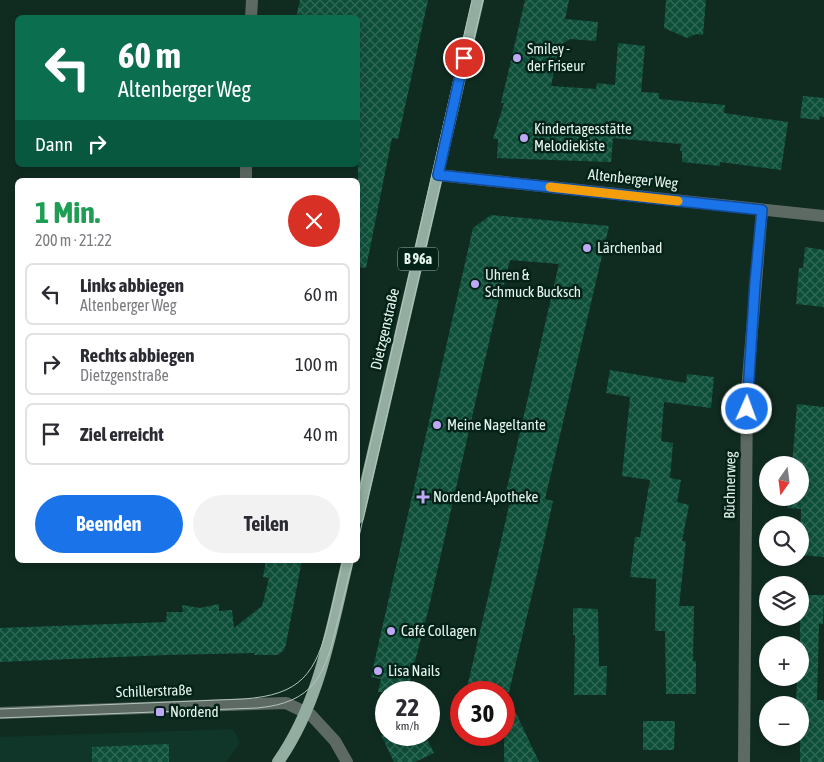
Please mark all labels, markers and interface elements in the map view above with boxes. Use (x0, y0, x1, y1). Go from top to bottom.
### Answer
icon: left (35, 35, 100, 100)
text: 60 m (118, 35, 181, 75)
pin (443, 37, 485, 79)
place label: Smiley - der Friseur (527, 40, 585, 74)
icon: arrive (450, 44, 478, 72)
marker: Smiley - der Friseur (511, 52, 523, 64)
text: Altenberger Weg (118, 76, 251, 102)
place label: Kindertagesstätte Melodiekiste (534, 120, 632, 154)
icon: right (83, 130, 111, 158)
marker: Kindertagesstätte Melodiekiste (518, 132, 530, 144)
text: Dann (35, 133, 73, 155)
street label: Altenberger Weg (587, 165, 680, 192)
text: 1 Min. (35, 195, 100, 229)
button: close (288, 195, 340, 247)
text: 200 m · 21:22 (35, 231, 112, 249)
place label: Lärchenbad (597, 239, 662, 256)
marker: Lärchenbad (581, 242, 593, 254)
road number: B 96a (398, 248, 438, 270)
place label: Uhren & Schmuck Bucksch (485, 266, 581, 300)
text: Links abbiegen (80, 274, 184, 296)
marker: Uhren & Schmuck Bucksch (469, 278, 481, 290)
icon: left (37, 280, 65, 308)
text: 60 m (304, 283, 338, 305)
street label: Dietzgenstraße (367, 286, 402, 371)
text: Altenberger Weg (80, 296, 177, 314)
text: Rechts abbiegen (80, 344, 195, 366)
icon: right (37, 350, 65, 378)
text: 100 m (295, 353, 338, 375)
text: Dietzgenstraße (80, 366, 169, 384)
position arrow (720, 382, 772, 434)
place label: Meine Nageltante (447, 416, 546, 433)
marker: Meine Nageltante (431, 419, 443, 431)
icon: arrive (37, 420, 65, 448)
text: Ziel erreicht (80, 423, 164, 445)
text: 40 m (304, 423, 338, 445)
street label: Büchnerweg (720, 450, 739, 519)
north arrow (759, 456, 809, 506)
map controls (759, 456, 809, 746)
place label: Nordend-Apotheke (433, 488, 539, 505)
marker: Nordend-Apotheke (417, 491, 429, 503)
button: Beenden (35, 495, 183, 553)
button: Teilen (193, 495, 340, 553)
button: search (759, 516, 809, 566)
button: layers (759, 576, 809, 626)
place label: Café Collagen (401, 622, 477, 639)
marker: Café Collagen (385, 625, 397, 637)
button: + (759, 636, 809, 686)
place label: Lisa Nails (388, 662, 440, 679)
marker: Lisa Nails (372, 665, 384, 677)
street label: Schillerstraße (116, 681, 193, 700)
speed limit sign: 30 (450, 681, 515, 746)
text: 22 (396, 693, 419, 721)
button: − (759, 696, 809, 746)
place label: Nordend (170, 703, 219, 720)
marker: Nordend (154, 706, 166, 718)
text: km/h (396, 719, 419, 733)

